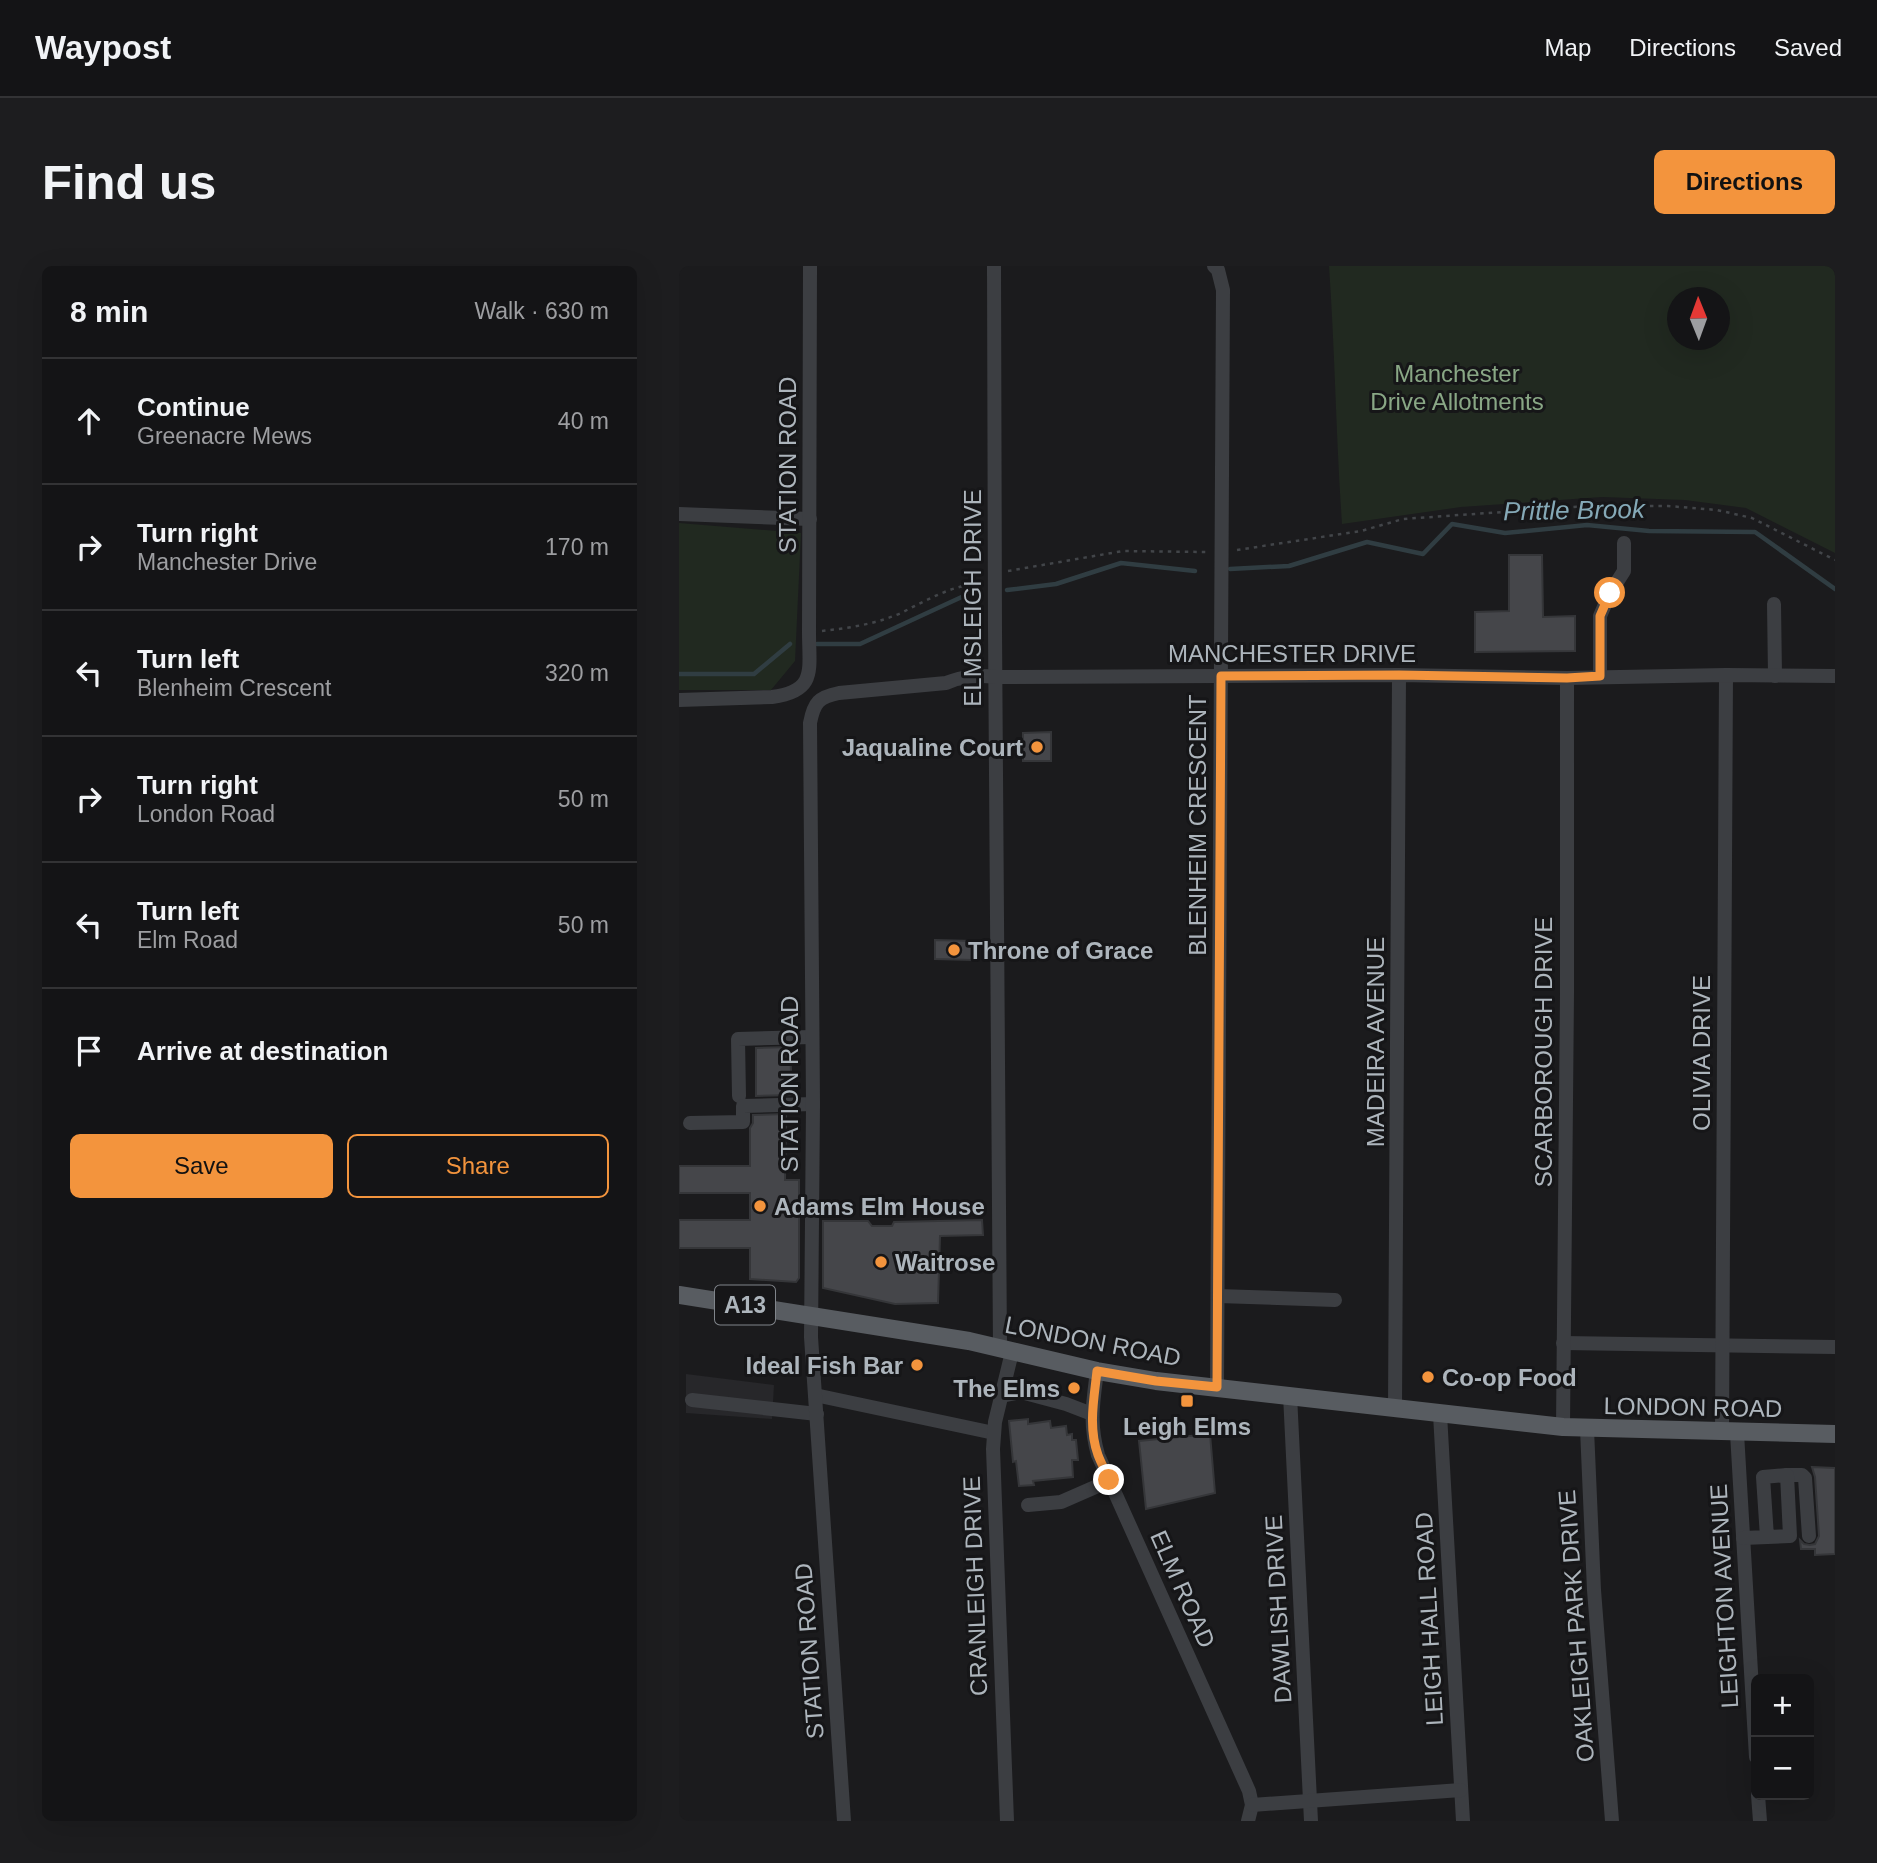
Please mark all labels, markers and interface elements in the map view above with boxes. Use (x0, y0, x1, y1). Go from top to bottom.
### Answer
text: Waypost (35, 29, 171, 66)
text: Map (1545, 34, 1591, 61)
text: Directions (1629, 34, 1736, 61)
text: Saved (1774, 34, 1842, 61)
button: Directions (1654, 150, 1835, 214)
text: Find us (42, 155, 216, 209)
north arrow (1667, 287, 1730, 350)
text: 8 min (70, 295, 148, 328)
text: Walk · 630 m (474, 298, 609, 324)
park label: Manchester Drive Allotments (1370, 360, 1544, 415)
street label: STATION ROAD (774, 377, 801, 553)
text: Continue (137, 392, 250, 422)
icon: ahead (70, 402, 108, 440)
text: 40 m (558, 408, 609, 434)
text: Greenacre Mews (137, 423, 312, 449)
street label: ELMSLEIGH DRIVE (959, 489, 986, 707)
water label: Prittle Brook (1503, 494, 1647, 526)
text: Turn right (137, 518, 258, 548)
icon: right (70, 528, 108, 566)
text: 170 m (545, 534, 609, 560)
text: Manchester Drive (137, 549, 317, 575)
route start (1594, 577, 1625, 608)
street label: MANCHESTER DRIVE (1168, 640, 1416, 667)
text: Turn left (137, 644, 239, 674)
icon: left (70, 654, 108, 692)
text: 320 m (545, 660, 609, 686)
text: Blenheim Crescent (137, 675, 331, 701)
street label: BLENHEIM CRESCENT (1184, 694, 1211, 956)
place label: Jaqualine Court (842, 734, 1023, 761)
marker: Jaqualine Court (1029, 739, 1045, 755)
text: Turn right (137, 770, 258, 800)
icon: right (70, 780, 108, 818)
text: 50 m (558, 786, 609, 812)
text: London Road (137, 801, 275, 827)
text: Turn left (137, 896, 239, 926)
icon: left (70, 906, 108, 944)
text: 50 m (558, 912, 609, 938)
street label: SCARBOROUGH DRIVE (1530, 917, 1557, 1187)
text: Elm Road (137, 927, 238, 953)
place label: Throne of Grace (968, 937, 1153, 964)
street label: MADEIRA AVENUE (1362, 937, 1389, 1147)
marker: Throne of Grace (946, 942, 962, 958)
street label: OLIVIA DRIVE (1688, 975, 1715, 1131)
street label: STATION ROAD (776, 996, 803, 1172)
icon: arrive (70, 1032, 108, 1070)
text: Arrive at destination (137, 1036, 388, 1066)
button: Save (70, 1134, 333, 1198)
button: Share (347, 1134, 609, 1198)
place label: Adams Elm House (774, 1193, 985, 1220)
marker: Adams Elm House (752, 1198, 768, 1214)
place label: Waitrose (895, 1249, 995, 1276)
marker: Waitrose (873, 1254, 889, 1270)
road number: A13 (715, 1286, 775, 1324)
street label: LONDON ROAD (1003, 1311, 1183, 1371)
place label: Ideal Fish Bar (746, 1352, 903, 1379)
marker: Ideal Fish Bar (909, 1357, 925, 1373)
place label: Co-op Food (1442, 1364, 1577, 1391)
marker: Co-op Food (1420, 1369, 1436, 1385)
place label: The Elms (953, 1375, 1060, 1402)
marker: The Elms (1066, 1380, 1082, 1396)
street label: LONDON ROAD (1603, 1392, 1783, 1422)
marker: Leigh Elms (1179, 1393, 1195, 1409)
place label: Leigh Elms (1123, 1413, 1251, 1440)
route end (1093, 1464, 1124, 1495)
street label: CRANLEIGH DRIVE (958, 1476, 992, 1696)
street label: LEIGHTON AVENUE (1705, 1483, 1743, 1709)
street label: OAKLEIGH PARK DRIVE (1553, 1489, 1599, 1763)
street label: LEIGH HALL ROAD (1410, 1512, 1448, 1726)
street label: DAWLISH DRIVE (1260, 1514, 1296, 1704)
street label: ELM ROAD (1145, 1526, 1221, 1652)
street label: STATION ROAD (789, 1562, 829, 1740)
map controls (1751, 1674, 1814, 1800)
button: + (1751, 1674, 1814, 1737)
button: − (1751, 1737, 1814, 1800)

